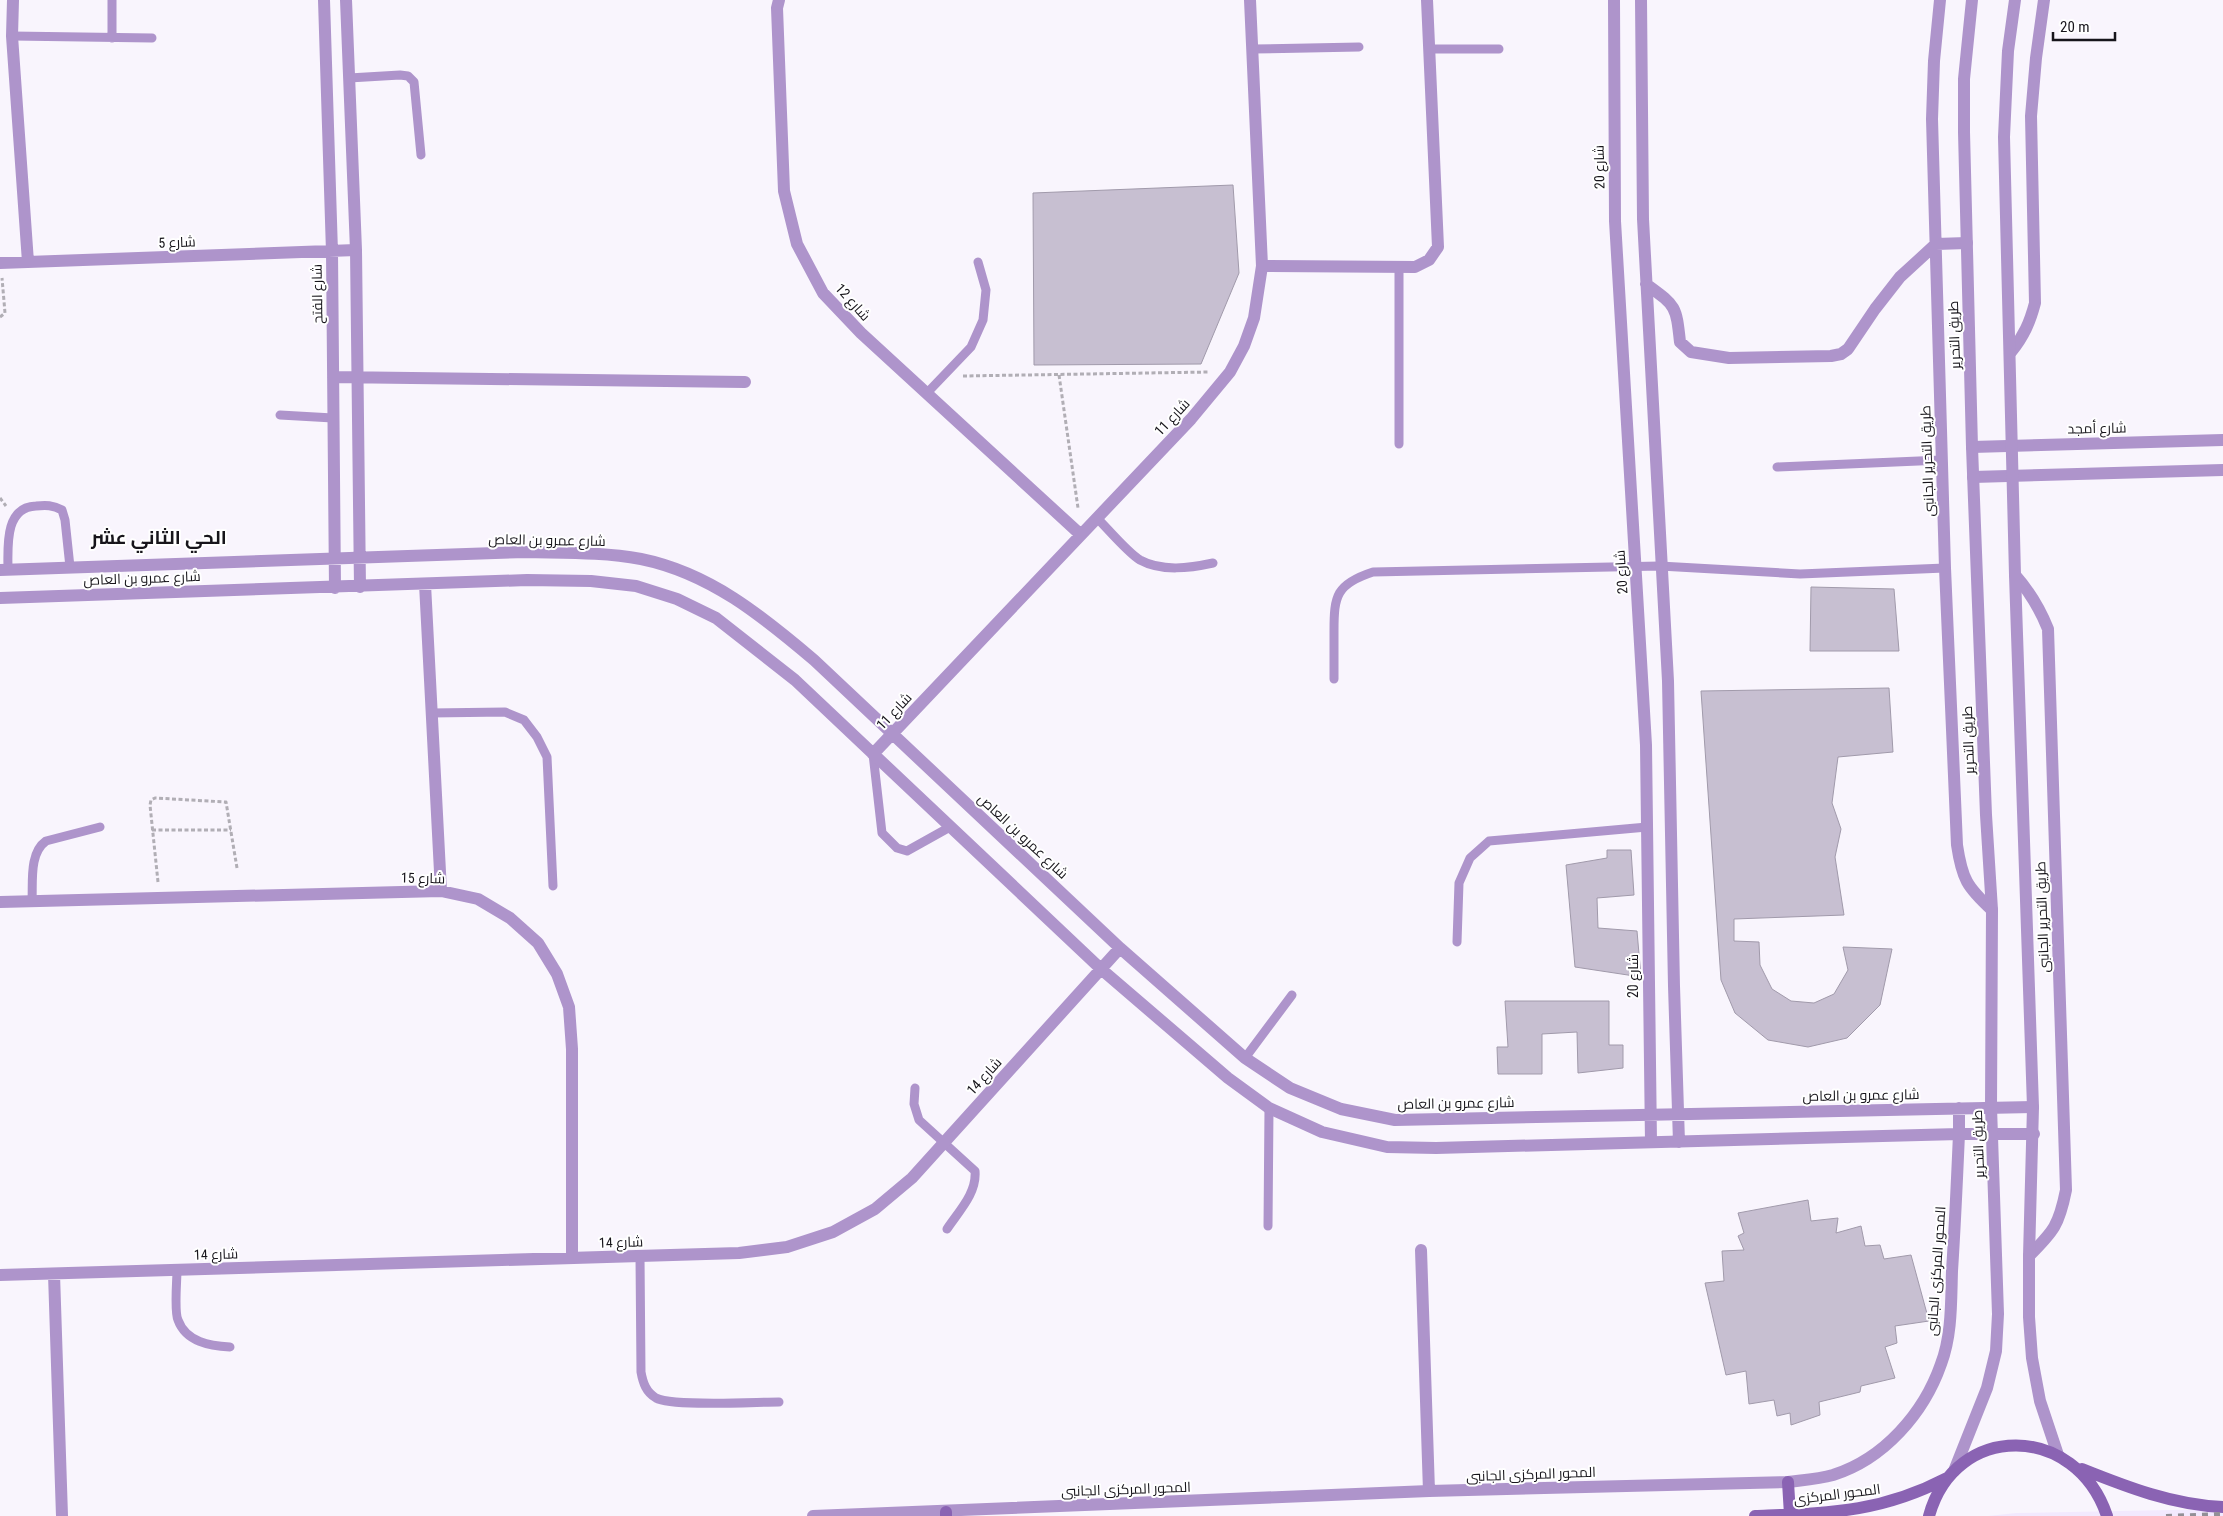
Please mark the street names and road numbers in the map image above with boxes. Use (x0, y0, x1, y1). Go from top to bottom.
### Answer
street label: شارع 20 (1591, 145, 1608, 189)
street label: شارع 5 (158, 233, 196, 252)
street label: شارع الفتح (308, 264, 327, 324)
street label: شارع 12 (832, 280, 874, 324)
street label: طريق التحرير (1945, 300, 1964, 371)
street label: شارع 11 (1151, 395, 1194, 439)
street label: طريق التحرير الجانبى (1917, 405, 1938, 517)
street label: شارع أمجد (2067, 418, 2127, 438)
street label: شارع عمرو بن العاص (488, 531, 606, 550)
street label: شارع 20 (1611, 549, 1632, 595)
street label: شارع عمرو بن العاص (83, 568, 201, 589)
street label: شارع 11 (873, 689, 916, 733)
street label: طريق التحرير (1959, 705, 1978, 776)
street label: شارع عمرو بن العاص (974, 790, 1071, 883)
street label: طريق التحرير الجانبى (2032, 861, 2053, 973)
street label: شارع 15 (401, 870, 445, 887)
street label: شارع 20 (1625, 954, 1642, 998)
street label: شارع 14 (963, 1054, 1005, 1098)
street label: شارع عمرو بن العاص (1802, 1086, 1920, 1105)
street label: شارع عمرو بن العاص (1397, 1094, 1515, 1113)
street label: طريق التحرير (1969, 1109, 1988, 1180)
street label: المحور المركزى الجانبى (1923, 1206, 1949, 1336)
street label: شارع 14 (599, 1233, 643, 1252)
street label: شارع 14 (194, 1245, 238, 1264)
street label: المحور المركزى الجانبى (1466, 1464, 1596, 1484)
street label: المحور المركزى الجانبى (1061, 1479, 1191, 1499)
street label: المحور المركزى (1793, 1481, 1881, 1507)

